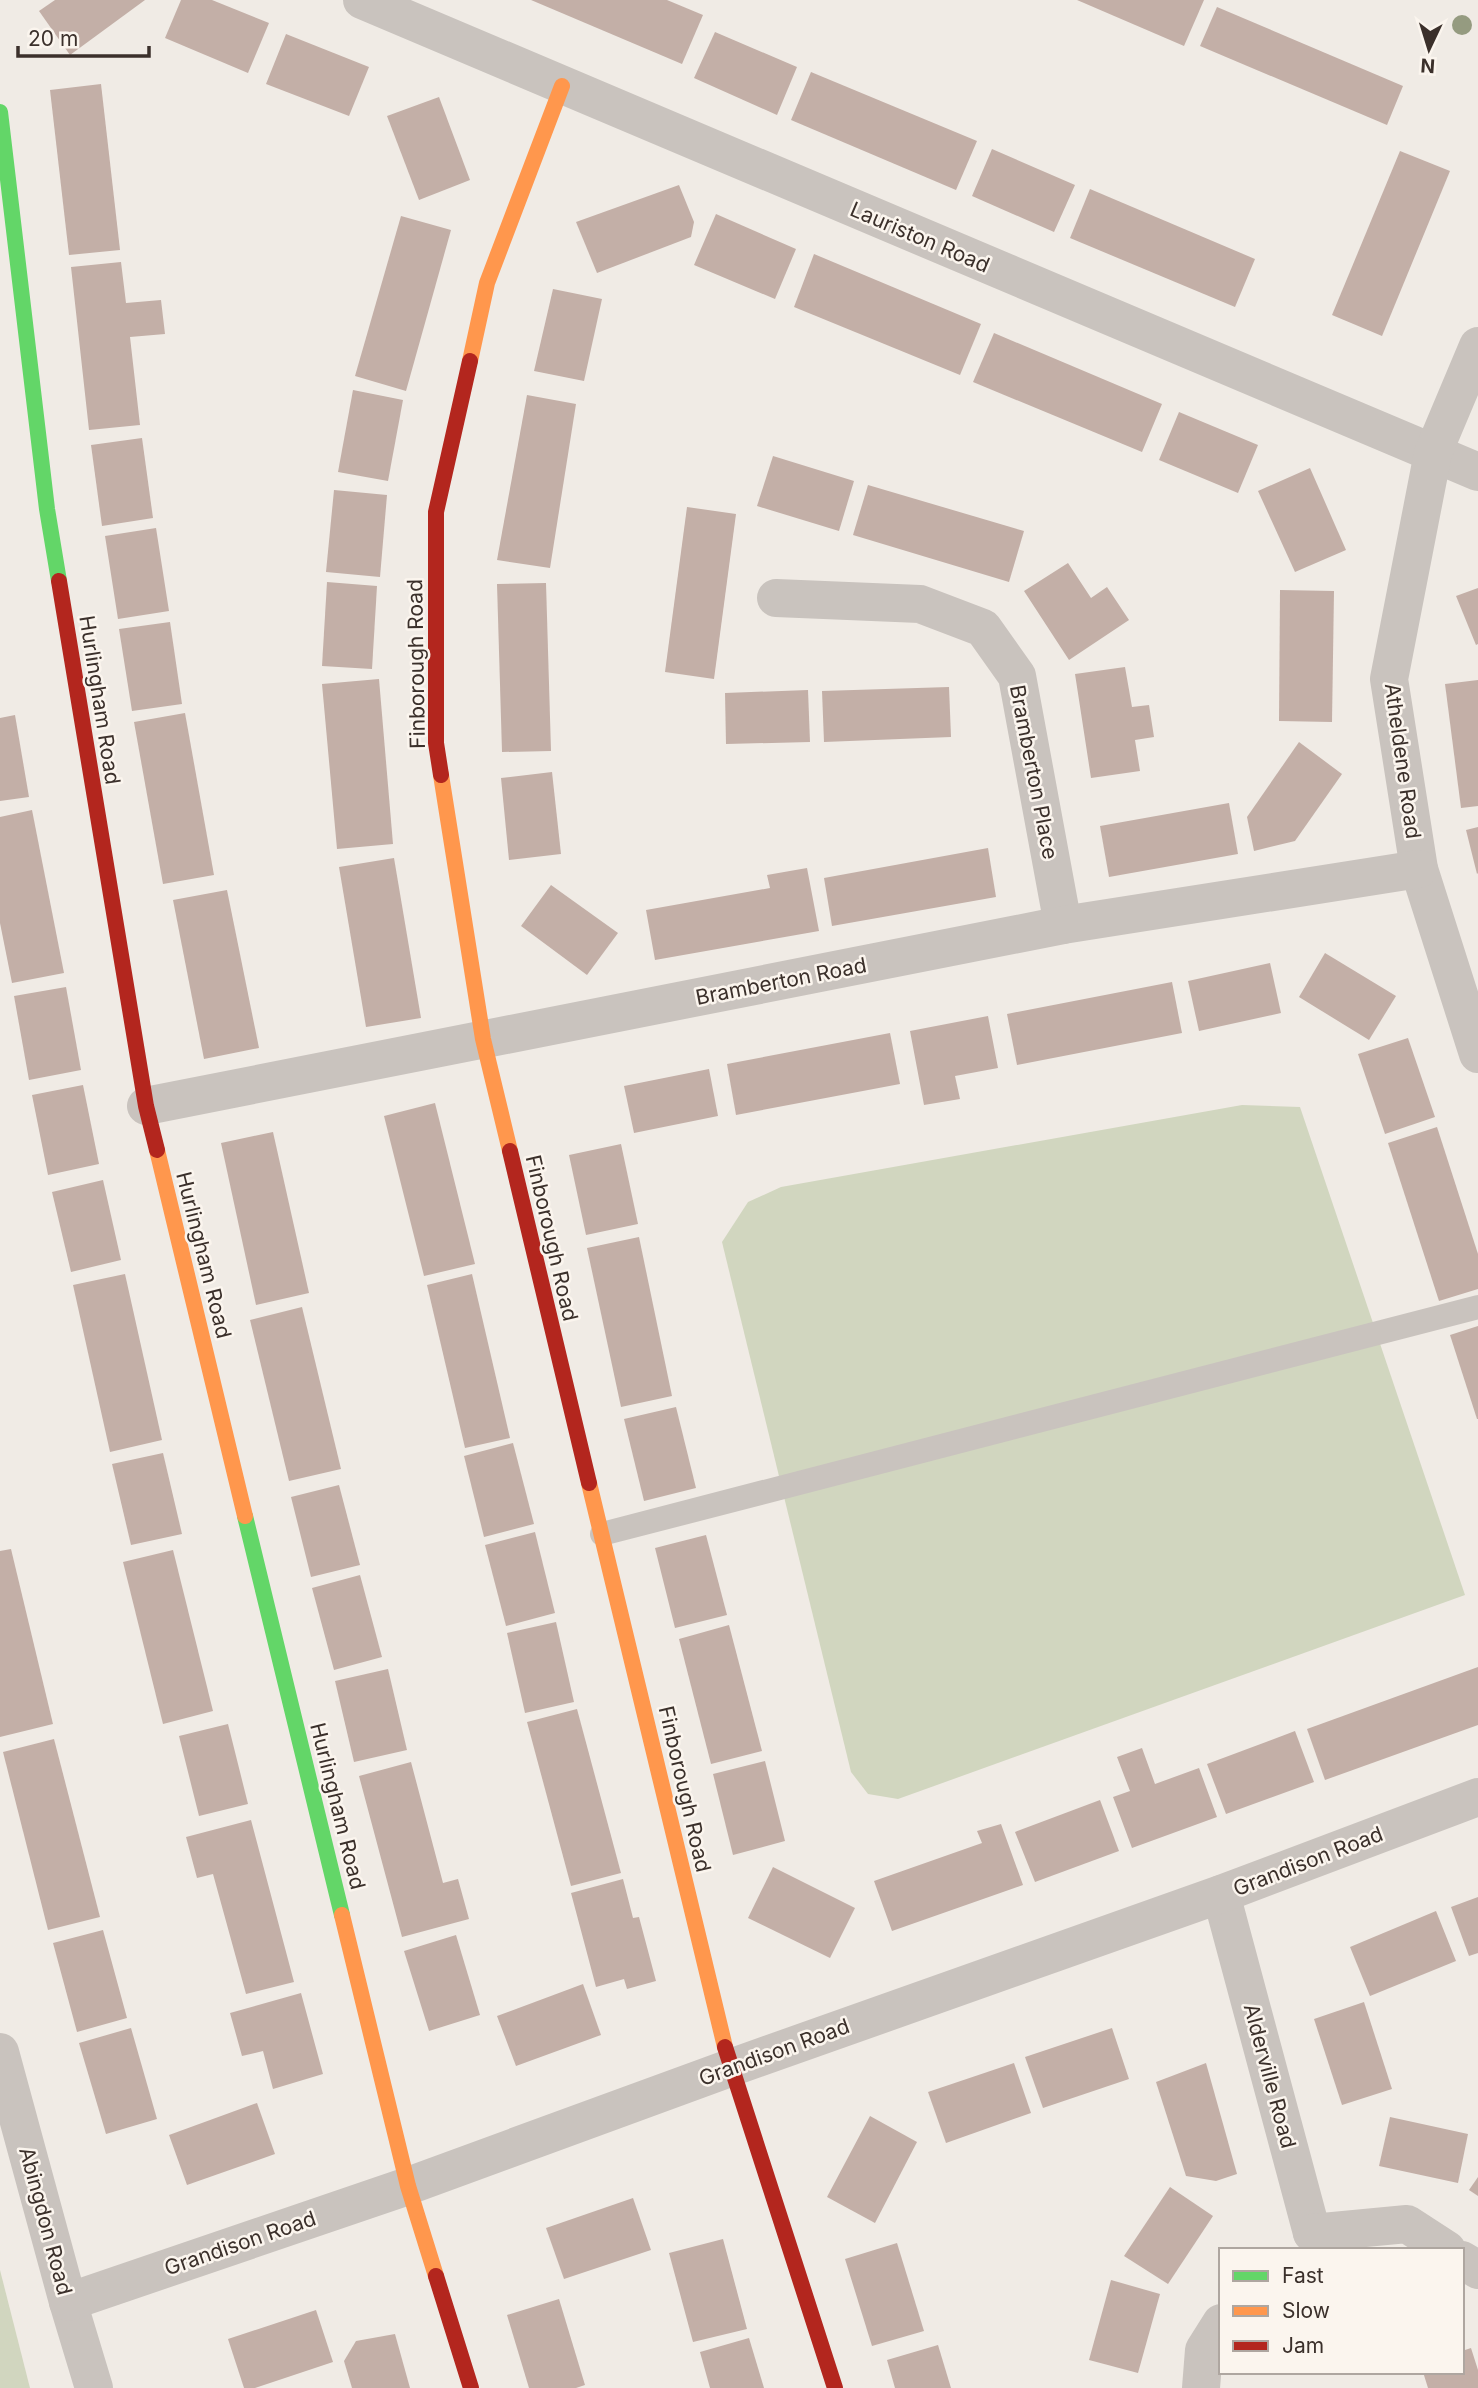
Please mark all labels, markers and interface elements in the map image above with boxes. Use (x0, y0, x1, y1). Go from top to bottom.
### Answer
scale bar (18, 14, 149, 58)
north arrow (1394, 14, 1464, 84)
text: 20 m (28, 26, 78, 51)
text: N (1420, 53, 1436, 77)
street label: Lauriston Road (847, 196, 993, 278)
street label: Finborough Road (402, 579, 430, 749)
street label: Hurlingham Road (74, 614, 126, 786)
street label: Atheldene Road (1380, 682, 1426, 840)
street label: Bramberton Place (1005, 683, 1063, 861)
street label: Bramberton Road (694, 952, 868, 1010)
street label: Finborough Road (521, 1152, 583, 1324)
street label: Hurlingham Road (171, 1169, 237, 1341)
street label: Finborough Road (654, 1703, 716, 1875)
street label: Hurlingham Road (305, 1720, 371, 1892)
street label: Grandison Road (1230, 1821, 1386, 1901)
street label: Alderville Road (1239, 2001, 1301, 2151)
street label: Grandison Road (695, 2013, 853, 2091)
street label: Abingdon Road (14, 2144, 78, 2298)
street label: Grandison Road (161, 2205, 319, 2281)
legend (1219, 2248, 1464, 2374)
text: Fast (1282, 2263, 1324, 2288)
text: Slow (1282, 2298, 1330, 2323)
text: Jam (1282, 2333, 1324, 2358)

